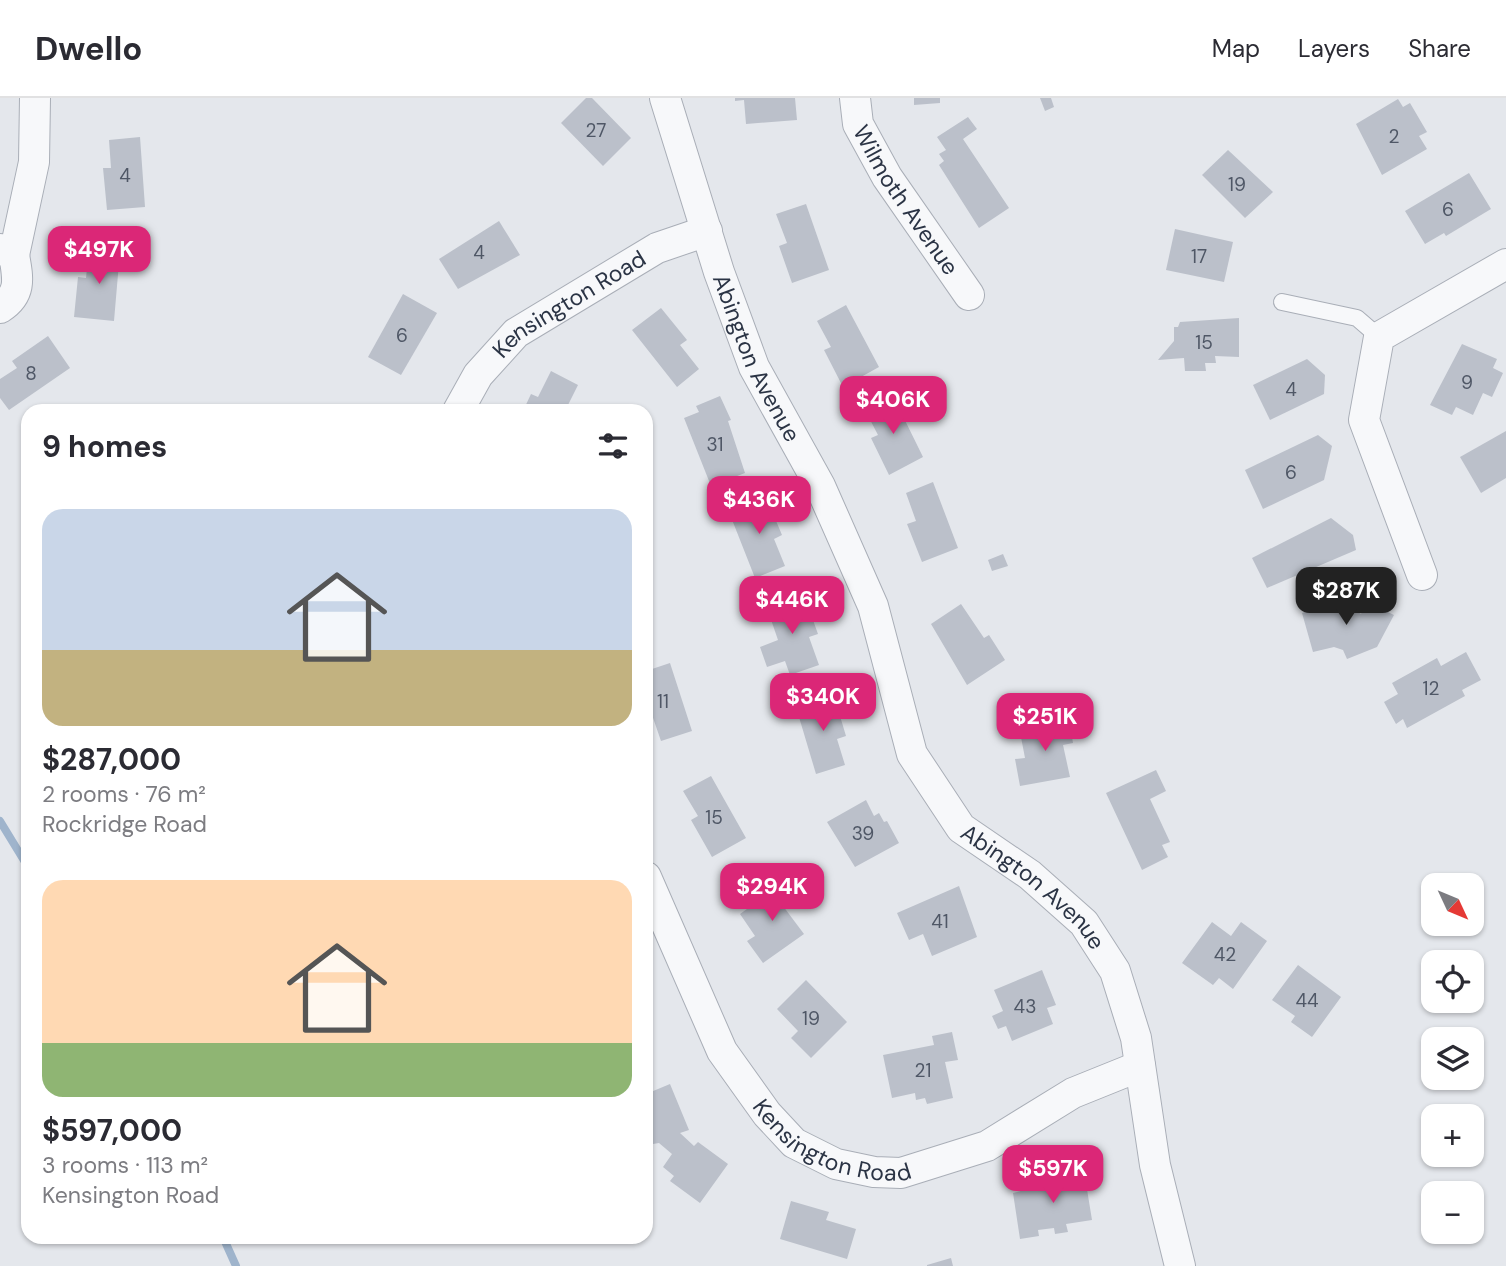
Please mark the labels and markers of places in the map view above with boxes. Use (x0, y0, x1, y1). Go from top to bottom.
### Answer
pin: $497K (50, 226, 148, 286)
pin: $406K (844, 376, 942, 436)
pin: $436K (710, 476, 808, 536)
pin: $287K (1297, 568, 1395, 627)
pin: $446K (743, 576, 841, 636)
pin: $340K (774, 674, 872, 733)
pin: $251K (996, 694, 1094, 753)
pin: $294K (723, 864, 821, 923)
pin: $597K (1004, 1146, 1102, 1205)

